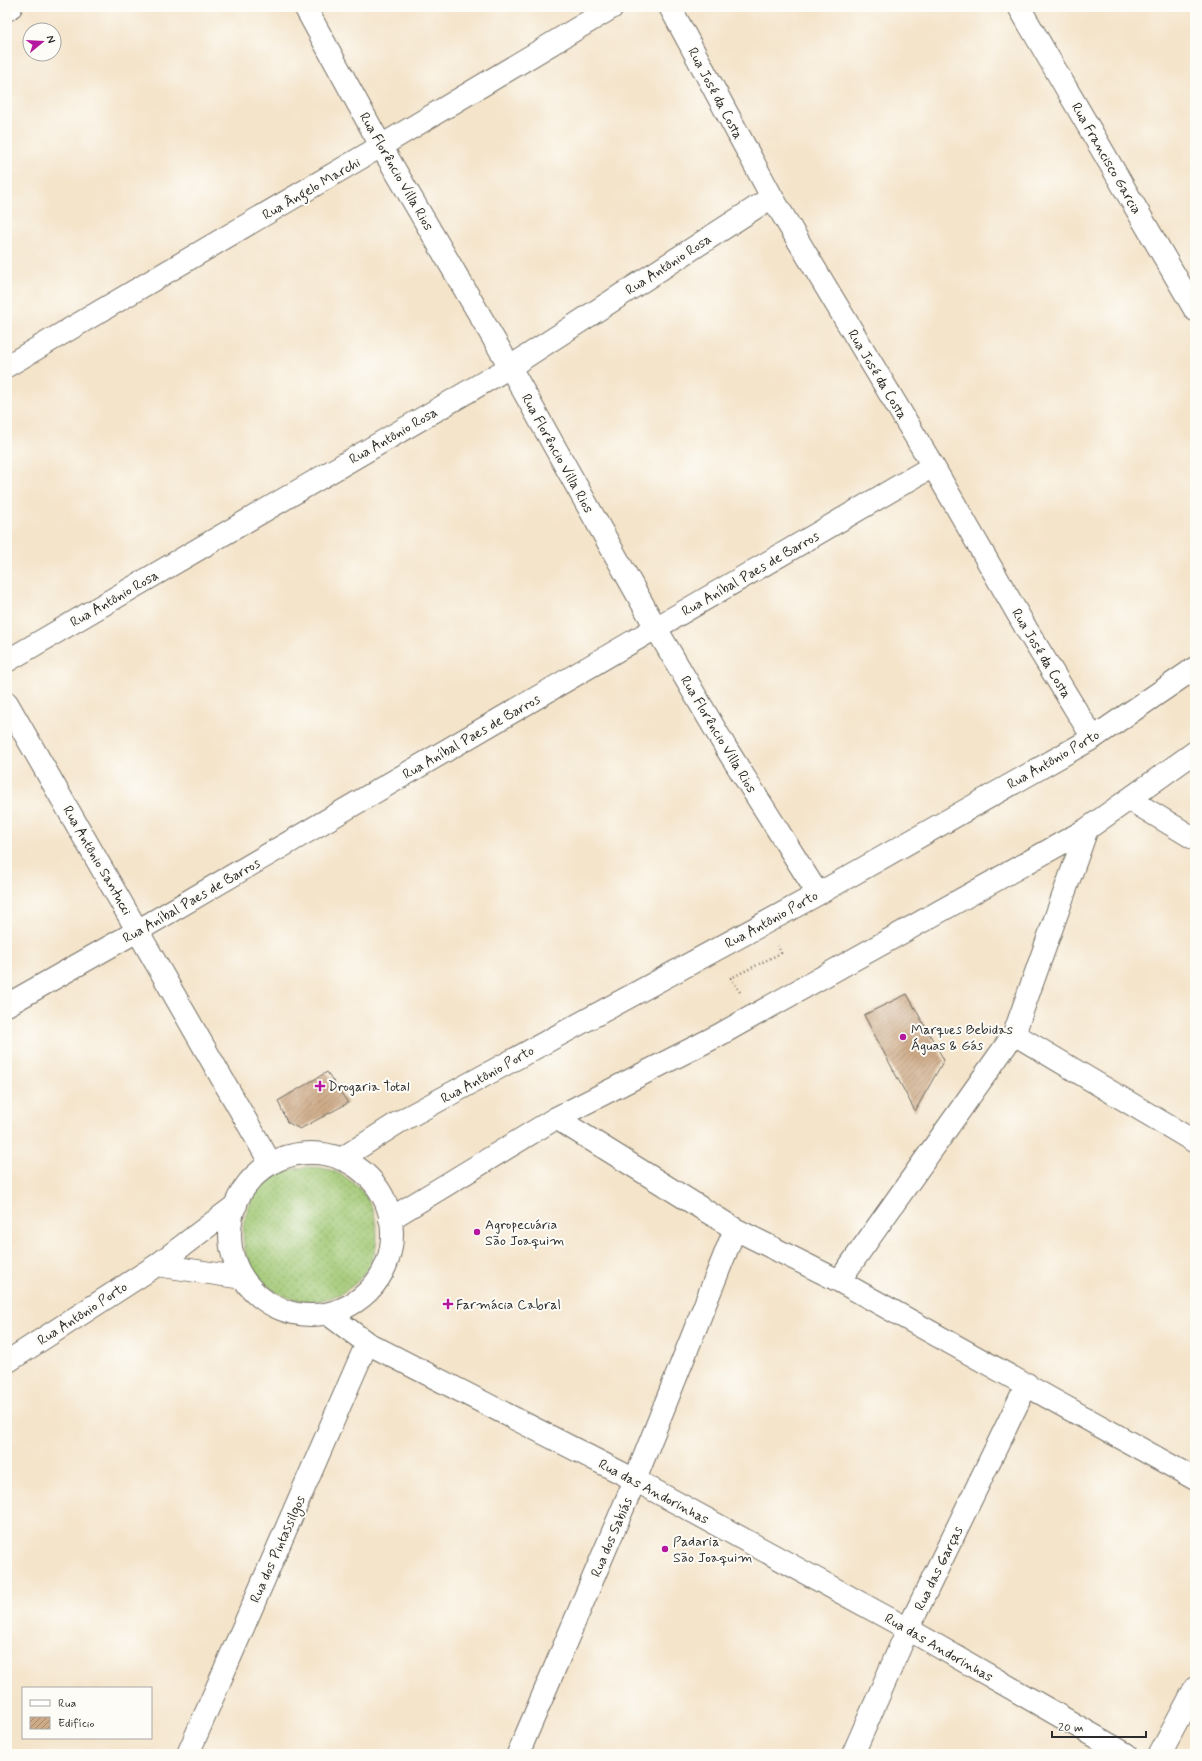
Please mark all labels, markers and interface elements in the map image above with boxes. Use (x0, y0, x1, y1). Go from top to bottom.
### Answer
north arrow (22, 22, 62, 62)
text: N (43, 34, 58, 45)
street label: Rua José da Costa (683, 44, 747, 143)
street label: Rua Francisco Garcia (1067, 99, 1145, 218)
street label: Rua Florêncio Villa Rios (355, 109, 437, 234)
street label: Rua Ângelo Marchi (259, 153, 365, 226)
street label: Rua Antônio Rosa (622, 230, 715, 299)
street label: Rua José da Costa (843, 326, 911, 423)
street label: Rua Florêncio Villa Rios (517, 391, 597, 516)
street label: Rua Antônio Rosa (346, 403, 441, 468)
street label: Rua Aníbal Paes de Barros (678, 527, 823, 621)
street label: Rua Antônio Rosa (67, 566, 162, 631)
street label: Rua José da Costa (1007, 605, 1075, 702)
street label: Rua Florêncio Villa Rios (676, 673, 760, 796)
street label: Rua Aníbal Paes de Barros (399, 690, 544, 784)
street label: Rua Antônio Porto (1004, 726, 1103, 794)
street label: Rua Antônio Santucci (58, 803, 136, 918)
street label: Rua Aníbal Paes de Barros (119, 854, 264, 948)
street label: Rua Antônio Porto (722, 887, 821, 953)
place label: Marques Bebidas Águas & Gás (911, 1021, 1013, 1055)
marker: Marques Bebidas Águas & Gás (898, 1032, 908, 1042)
street label: Rua Antônio Porto (438, 1042, 537, 1108)
place label: Drogaria Total (328, 1078, 410, 1096)
marker: Drogaria Total (315, 1081, 325, 1091)
place label: Agropecuária São Joaquim (485, 1216, 564, 1250)
marker: Agropecuária São Joaquim (472, 1227, 482, 1237)
street label: Rua Antônio Porto (34, 1278, 131, 1350)
place label: Farmácia Cabral (456, 1296, 561, 1314)
marker: Farmácia Cabral (443, 1299, 453, 1309)
street label: Rua das Andorinhas (595, 1455, 712, 1529)
street label: Rua dos Pintassilgos (246, 1493, 311, 1606)
street label: Rua dos Sabiás (587, 1495, 637, 1580)
street label: Rua das Garças (911, 1523, 967, 1614)
place label: Padaria São Joaquim (673, 1533, 752, 1567)
marker: Padaria São Joaquim (660, 1544, 670, 1554)
street label: Rua das Andorinhas (881, 1609, 996, 1686)
legend (22, 1687, 152, 1739)
text: Rua (58, 1696, 76, 1712)
scale bar (1052, 1713, 1146, 1739)
text: Edifício (58, 1716, 94, 1732)
text: 20 m (1058, 1720, 1084, 1736)

